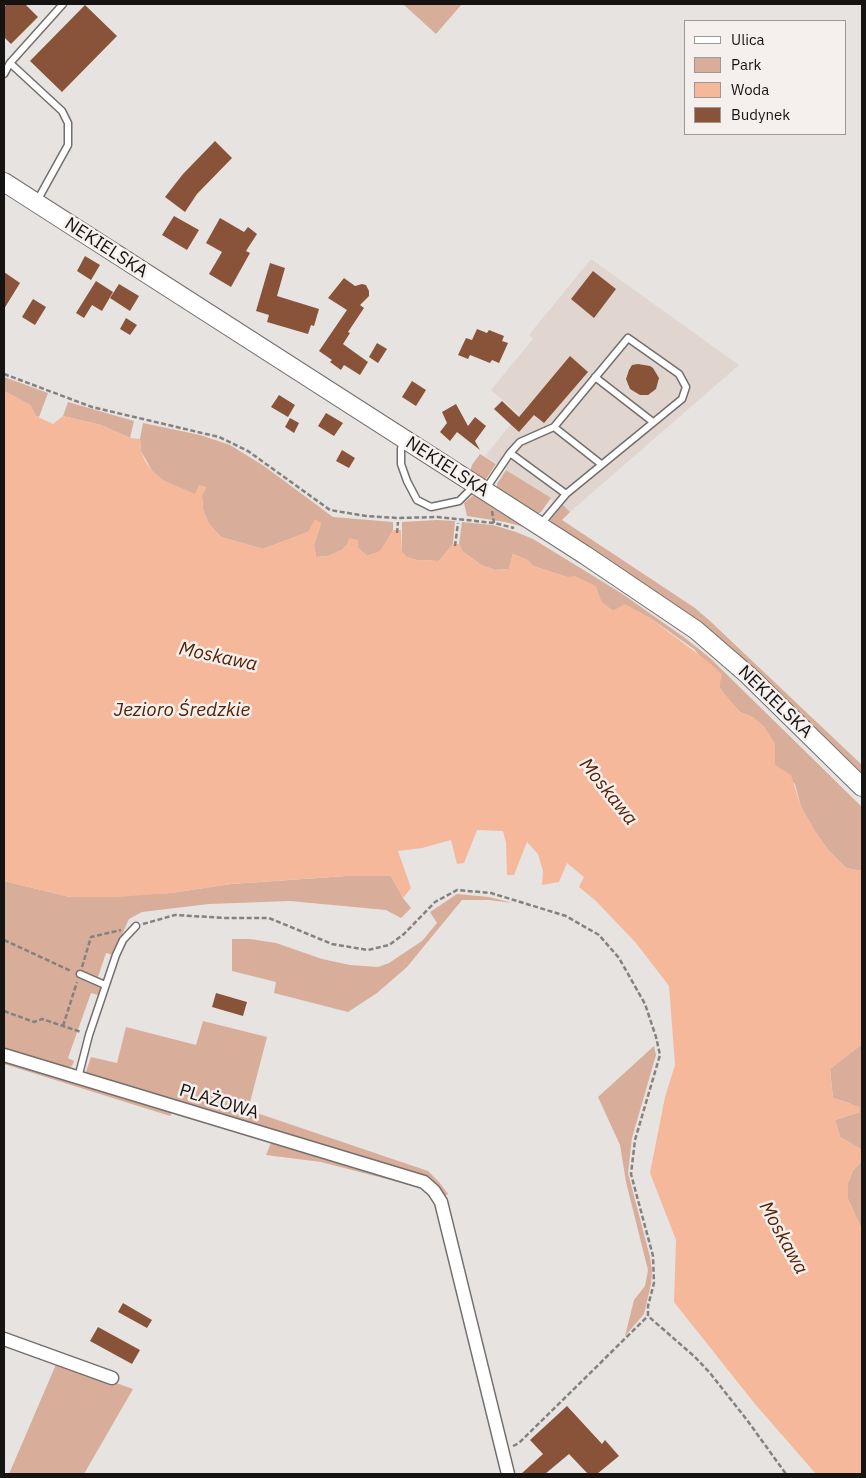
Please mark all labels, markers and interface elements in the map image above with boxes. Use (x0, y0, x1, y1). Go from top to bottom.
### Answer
legend (684, 20, 846, 135)
text: Ulica (731, 30, 765, 49)
text: Park (731, 55, 761, 74)
text: Woda (731, 80, 769, 99)
text: Budynek (731, 105, 790, 124)
street label: NEKIELSKA (60, 213, 152, 283)
street label: NEKIELSKA (401, 432, 493, 502)
water label: Moskawa (177, 638, 259, 676)
street label: NEKIELSKA (733, 661, 817, 743)
water label: Jezioro Średzkie (114, 700, 250, 722)
water label: Moskawa (574, 754, 642, 830)
street label: PLAŻOWA (177, 1080, 261, 1124)
water label: Moskawa (754, 1198, 812, 1278)

